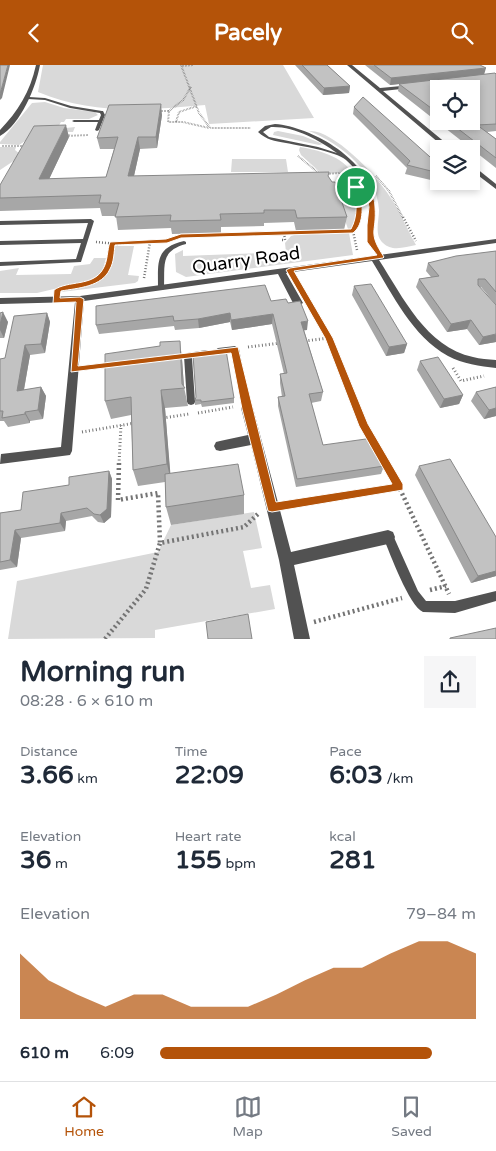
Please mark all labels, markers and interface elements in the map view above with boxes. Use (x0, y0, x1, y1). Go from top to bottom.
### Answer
icon: back (20, 19, 48, 47)
icon: search (448, 19, 476, 47)
text: Pacely (214, 20, 282, 46)
map controls (430, 80, 480, 190)
button: locate (430, 80, 480, 130)
button: layers (430, 140, 480, 190)
pin (335, 166, 377, 208)
icon: arrive (342, 173, 370, 201)
street label: Quarry Road (191, 242, 301, 278)
text: Morning run (20, 655, 185, 689)
button: share (424, 656, 476, 708)
text: 08:28 · 6 × 610 m (20, 691, 153, 711)
text: Distance (20, 743, 78, 760)
text: Time (175, 743, 207, 760)
text: Pace (329, 743, 362, 760)
text: 3.66 (20, 760, 74, 790)
text: 22:09 (175, 760, 244, 790)
text: 6:03 (329, 760, 383, 790)
text: km (74, 770, 98, 787)
text: /km (383, 770, 413, 787)
text: Elevation (20, 828, 81, 845)
text: Heart rate (175, 828, 241, 845)
text: kcal (329, 828, 356, 845)
text: 36 (20, 845, 51, 875)
text: 155 (175, 845, 222, 875)
text: 281 (329, 845, 376, 875)
text: m (51, 855, 68, 872)
text: bpm (222, 855, 256, 872)
text: Elevation (20, 904, 90, 924)
text: 79–84 m (406, 904, 476, 924)
text: 610 m (20, 1043, 69, 1063)
text: 6:09 (100, 1043, 134, 1063)
tab: Home (64, 1093, 104, 1140)
tab: Map (232, 1093, 263, 1140)
tab: Saved (391, 1093, 432, 1140)

